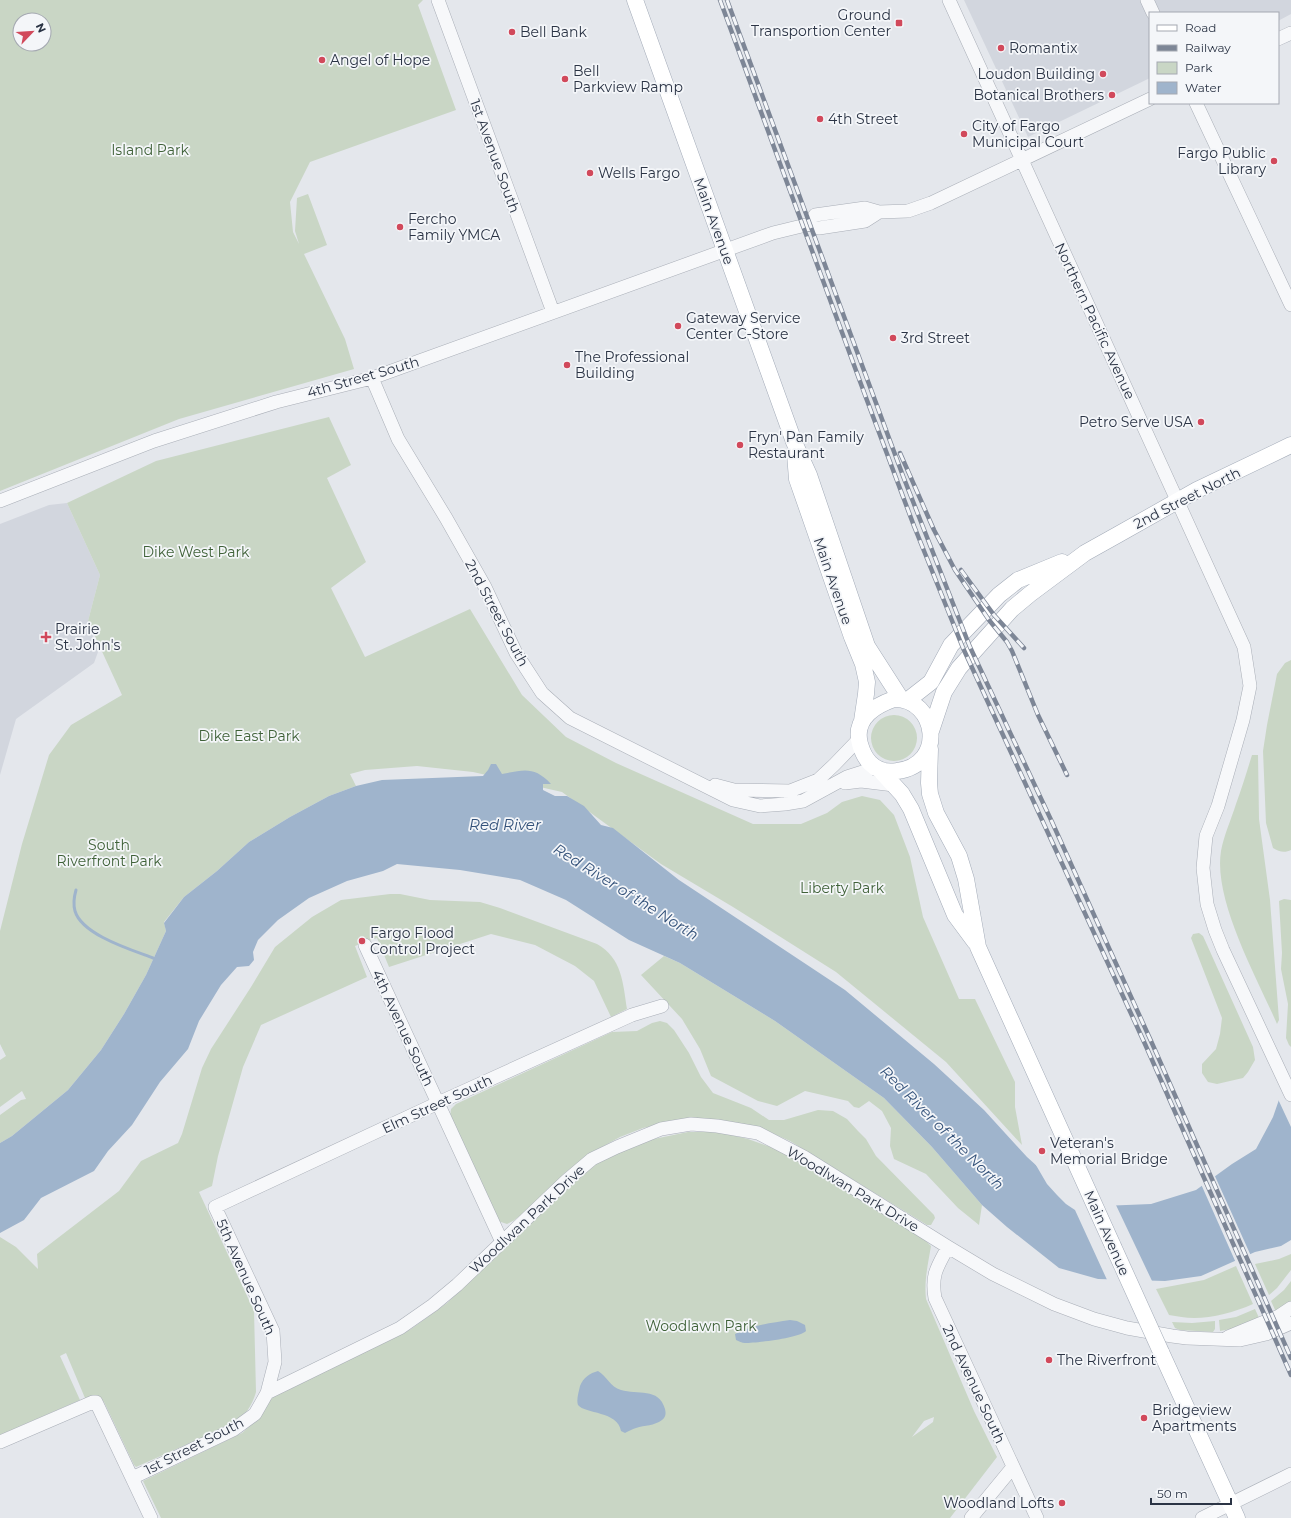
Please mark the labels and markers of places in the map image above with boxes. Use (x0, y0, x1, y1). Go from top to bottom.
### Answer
place label: Ground Transportion Center (751, 6, 891, 40)
marker: Ground Transportion Center (894, 18, 904, 28)
place label: Bell Bank (520, 23, 587, 41)
marker: Bell Bank (507, 27, 517, 37)
place label: Romantix (1009, 39, 1078, 57)
marker: Romantix (996, 43, 1006, 53)
place label: Angel of Hope (330, 51, 430, 69)
marker: Angel of Hope (317, 55, 327, 65)
place label: Bell Parkview Ramp (573, 62, 683, 96)
place label: Loudon Building (977, 65, 1095, 83)
marker: Loudon Building (1098, 69, 1108, 79)
marker: Bell Parkview Ramp (560, 74, 570, 84)
place label: Botanical Brothers (973, 86, 1104, 104)
marker: Botanical Brothers (1107, 90, 1117, 100)
place label: 4th Street (828, 110, 899, 128)
marker: 4th Street (815, 114, 825, 124)
place label: City of Fargo Municipal Court (972, 117, 1084, 151)
marker: City of Fargo Municipal Court (959, 129, 969, 139)
place label: Fargo Public Library (1177, 144, 1266, 178)
marker: Fargo Public Library (1269, 156, 1279, 166)
place label: Wells Fargo (598, 164, 680, 182)
marker: Wells Fargo (585, 168, 595, 178)
place label: Fercho Family YMCA (408, 210, 501, 244)
marker: Fercho Family YMCA (395, 222, 405, 232)
place label: Gateway Service Center C-Store (686, 309, 801, 343)
marker: Gateway Service Center C-Store (673, 321, 683, 331)
place label: 3rd Street (901, 329, 970, 347)
marker: 3rd Street (888, 333, 898, 343)
place label: The Professional Building (575, 348, 689, 382)
marker: The Professional Building (562, 360, 572, 370)
place label: Petro Serve USA (1079, 413, 1194, 431)
marker: Petro Serve USA (1196, 417, 1206, 427)
place label: Fryn' Pan Family Restaurant (748, 428, 864, 462)
marker: Fryn' Pan Family Restaurant (735, 440, 745, 450)
place label: Prairie St. John's (55, 620, 121, 654)
marker: Prairie St. John's (40, 631, 52, 643)
place label: Fargo Flood Control Project (370, 924, 475, 958)
marker: Fargo Flood Control Project (357, 936, 367, 946)
place label: Veteran's Memorial Bridge (1050, 1134, 1168, 1168)
marker: Veteran's Memorial Bridge (1037, 1146, 1047, 1156)
place label: The Riverfront (1057, 1351, 1156, 1369)
marker: The Riverfront (1044, 1355, 1054, 1365)
place label: Bridgeview Apartments (1152, 1401, 1237, 1435)
marker: Bridgeview Apartments (1139, 1413, 1149, 1423)
place label: Woodland Lofts (943, 1494, 1054, 1512)
marker: Woodland Lofts (1057, 1498, 1067, 1508)

